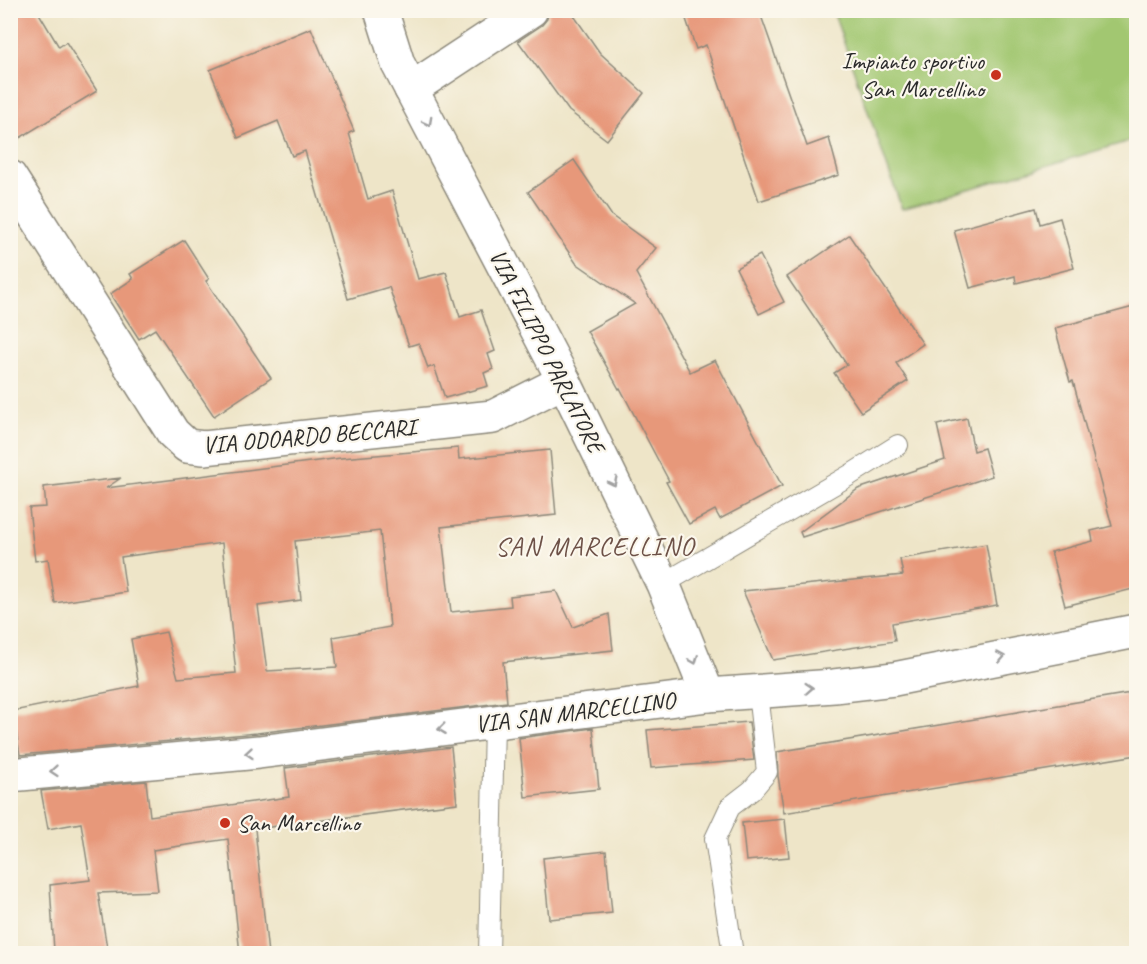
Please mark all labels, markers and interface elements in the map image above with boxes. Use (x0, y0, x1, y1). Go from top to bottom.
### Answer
place label: Impianto sportivo San Marcellino (842, 46, 987, 104)
marker: Impianto sportivo San Marcellino (989, 68, 1003, 82)
one-way arrow (421, 116, 432, 126)
street label: VIA FILIPPO PARLATORE (483, 244, 613, 460)
street label: VIA ODOARDO BECCARI (201, 411, 421, 460)
one-way arrow (606, 476, 618, 487)
district label: SAN MARCELLINO (495, 530, 696, 563)
one-way arrow (996, 651, 1006, 664)
one-way arrow (687, 653, 699, 664)
one-way arrow (804, 682, 813, 695)
street label: VIA SAN MARCELLINO (474, 685, 680, 739)
one-way arrow (438, 723, 447, 735)
one-way arrow (244, 746, 253, 759)
one-way arrow (50, 764, 59, 777)
place label: San Marcellino (237, 808, 362, 838)
marker: San Marcellino (218, 816, 232, 830)

